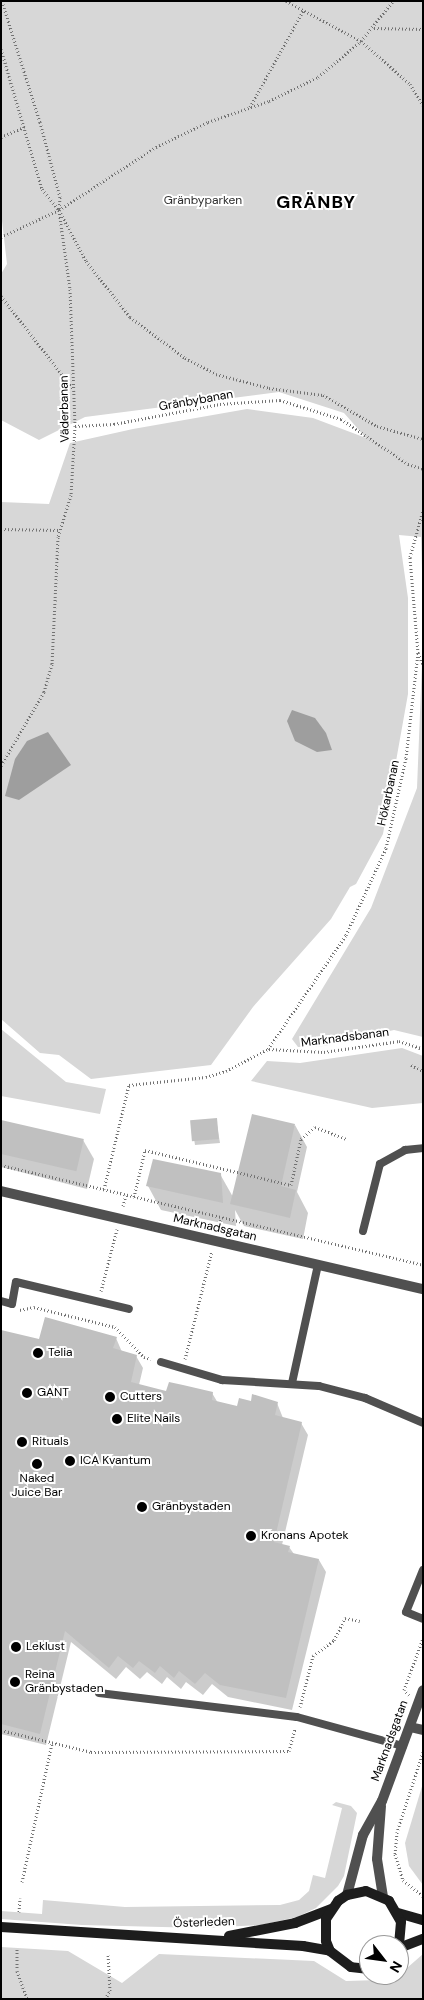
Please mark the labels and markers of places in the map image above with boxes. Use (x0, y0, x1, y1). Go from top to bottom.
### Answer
place label: Telia (48, 1346, 73, 1360)
marker: Telia (32, 1347, 44, 1359)
place label: GANT (37, 1386, 69, 1400)
marker: GANT (21, 1387, 33, 1399)
place label: Cutters (120, 1390, 162, 1404)
marker: Cutters (104, 1391, 116, 1403)
place label: Elite Nails (127, 1412, 180, 1426)
marker: Elite Nails (111, 1413, 123, 1425)
place label: Rituals (32, 1435, 69, 1449)
marker: Rituals (16, 1436, 28, 1448)
place label: ICA Kvantum (80, 1454, 151, 1468)
marker: ICA Kvantum (64, 1455, 76, 1467)
marker: Naked Juice Bar (31, 1458, 43, 1470)
place label: Naked Juice Bar (12, 1472, 62, 1500)
place label: Gränbystaden (152, 1500, 231, 1514)
marker: Gränbystaden (136, 1501, 148, 1513)
place label: Kronans Apotek (261, 1529, 349, 1543)
marker: Kronans Apotek (245, 1530, 257, 1542)
place label: Leklust (26, 1640, 65, 1654)
marker: Leklust (10, 1641, 22, 1653)
place label: Reina Gränbystaden (25, 1668, 104, 1696)
marker: Reina Gränbystaden (9, 1676, 21, 1688)

